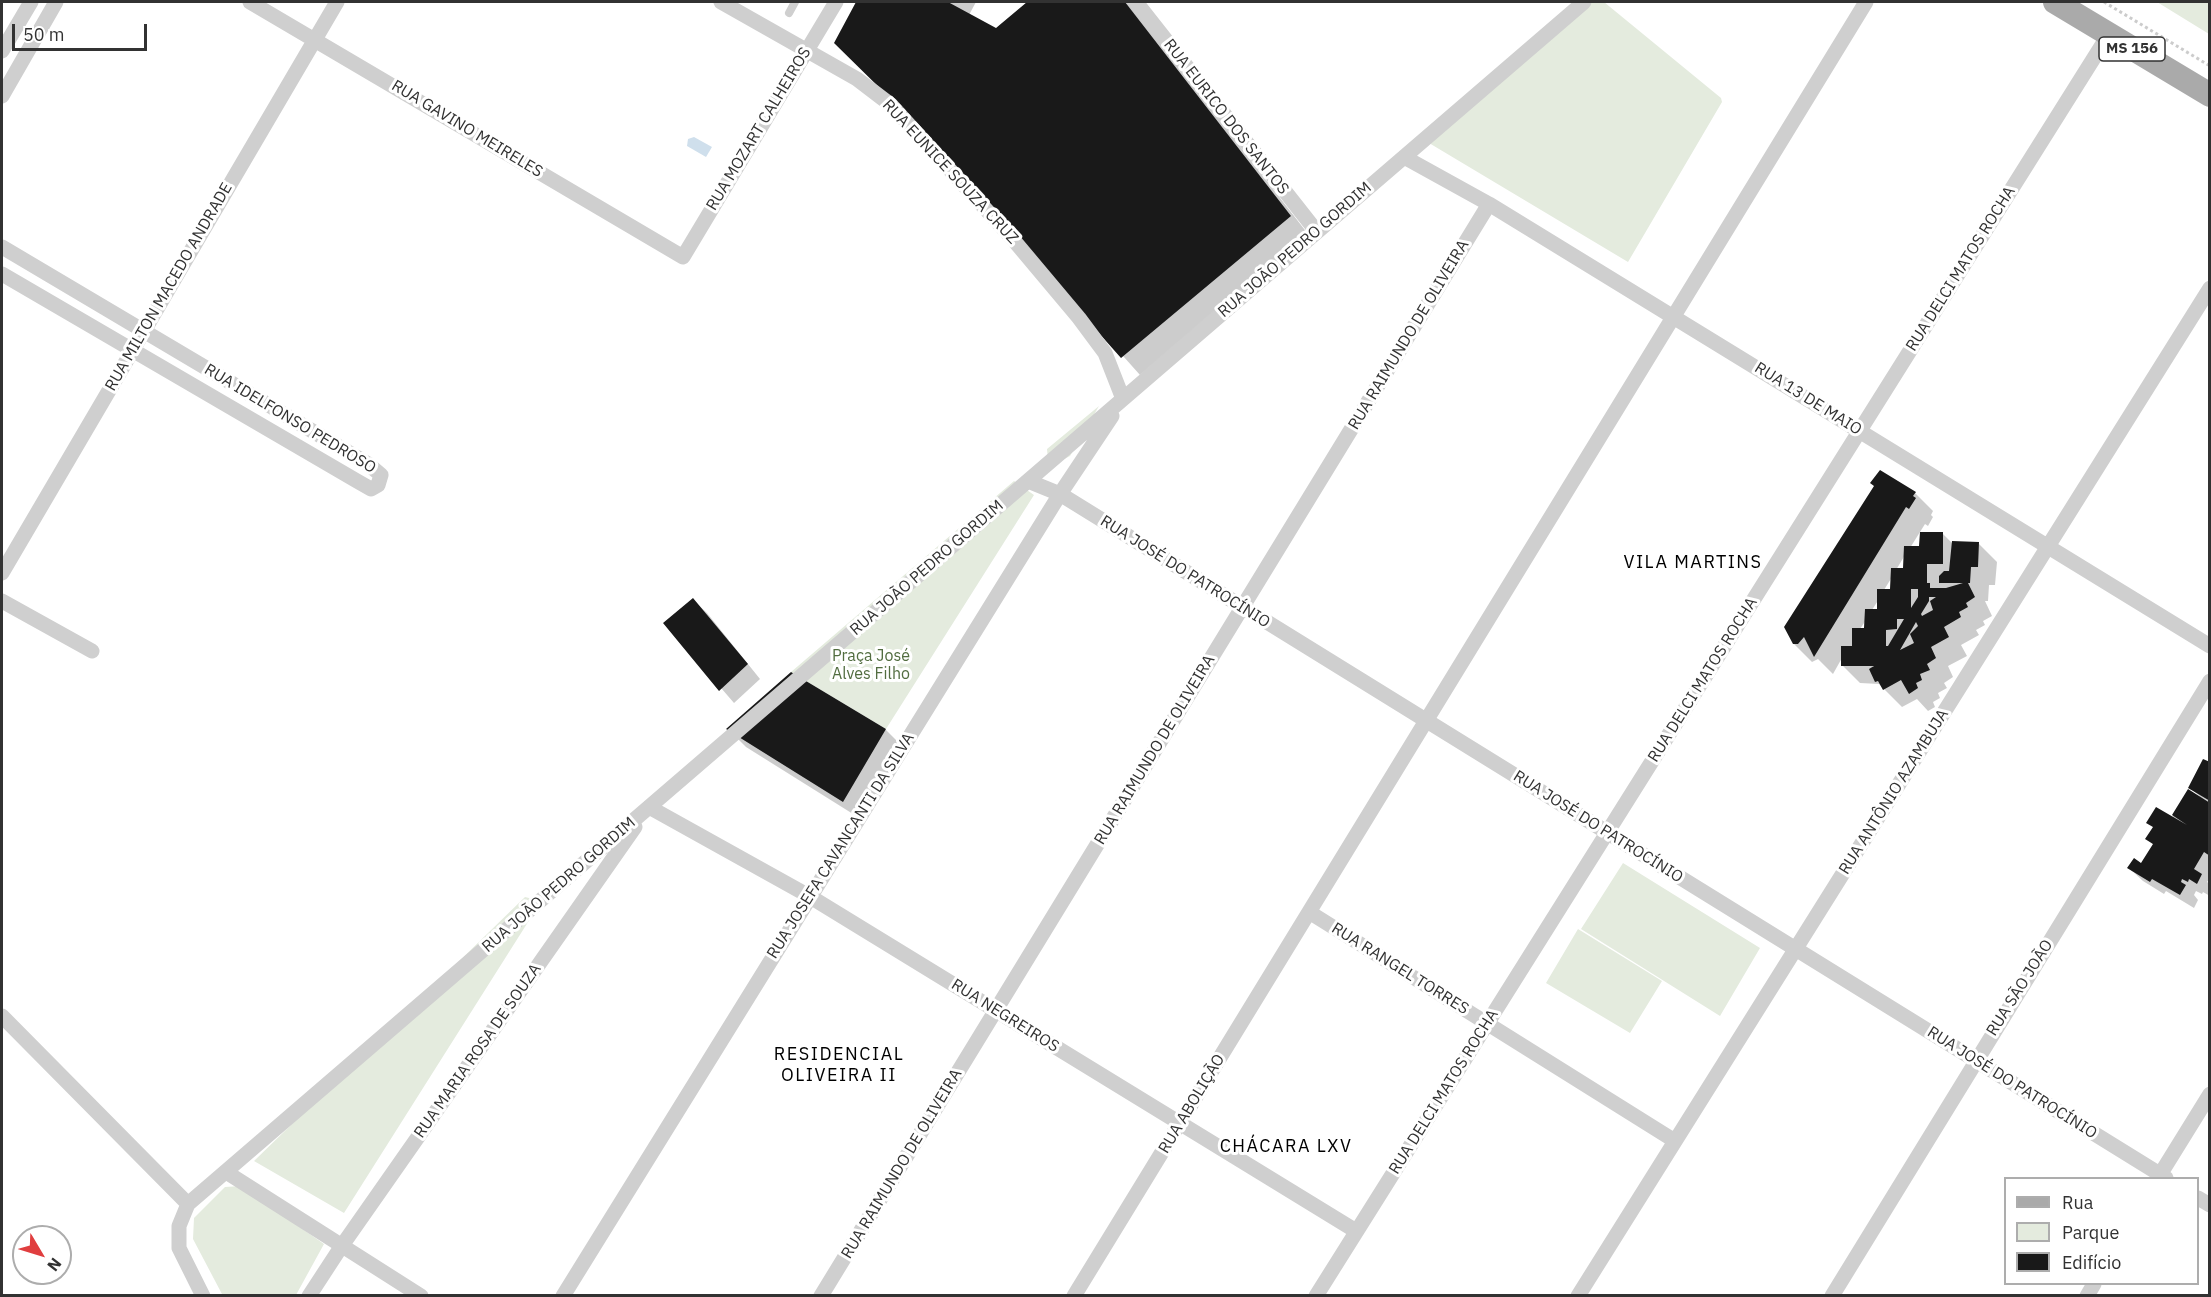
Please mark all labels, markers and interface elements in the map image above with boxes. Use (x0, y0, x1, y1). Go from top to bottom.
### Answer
scale bar (15, 12, 150, 50)
text: 50 m (23, 23, 65, 46)
street label: RUA EURICO DOS SANTOS (1159, 36, 1293, 198)
road number: MS 156 (2099, 37, 2165, 61)
street label: RUA MOZART CALHEIROS (703, 44, 815, 214)
street label: RUA GAVINO MEIRELES (388, 76, 546, 182)
street label: RUA EUNICE SOUZA CRUZ (878, 96, 1022, 248)
street label: RUA JOÃO PEDRO GORDIM (1214, 178, 1376, 322)
street label: RUA MILTON MACEDO ANDRADE (101, 179, 237, 395)
street label: RUA DELCI MATOS ROCHA (1902, 183, 2020, 355)
street label: RUA RAIMUNDO DE OLIVEIRA (1345, 237, 1473, 433)
street label: RUA 13 DE MAIO (1751, 358, 1865, 440)
street label: RUA IDELFONSO PEDROSO (201, 360, 379, 478)
street label: RUA JOÃO PEDRO GORDIM (846, 496, 1008, 640)
street label: RUA JOSÉ DO PATROCÍNIO (1097, 512, 1273, 632)
district label: VILA MARTINS (1623, 552, 1763, 574)
street label: RUA DELCI MATOS ROCHA (1644, 594, 1762, 766)
park label: Praça José Alves Filho (832, 646, 910, 684)
street label: RUA RAIMUNDO DE OLIVEIRA (1091, 652, 1219, 848)
street label: RUA ANTÔNIO AZAMBUJA (1835, 706, 1953, 878)
street label: RUA JOSEFA CAVANCANTI DA SILVA (763, 730, 919, 962)
street label: RUA JOSÉ DO PATROCÍNIO (1510, 767, 1686, 887)
street label: RUA JOÃO PEDRO GORDIM (478, 813, 640, 957)
street label: RUA RANGEL TORRES (1328, 919, 1472, 1019)
street label: RUA SÃO JOÃO (1983, 936, 2057, 1040)
street label: RUA MARIA ROSA DE SOUZA (410, 960, 546, 1142)
street label: RUA NEGREIROS (948, 975, 1062, 1057)
street label: RUA DELCI MATOS ROCHA (1385, 1006, 1503, 1178)
street label: RUA JOSÉ DO PATROCÍNIO (1924, 1023, 2100, 1143)
district label: RESIDENCIAL OLIVEIRA II (774, 1044, 904, 1086)
street label: RUA ABOLIÇÃO (1155, 1051, 1229, 1157)
street label: RUA RAIMUNDO DE OLIVEIRA (838, 1066, 966, 1262)
district label: CHÁCARA LXV (1220, 1136, 1352, 1158)
legend (2004, 1177, 2199, 1285)
text: Rua (2062, 1191, 2093, 1214)
text: Parque (2062, 1221, 2119, 1244)
north arrow (12, 1225, 72, 1285)
text: Edifício (2062, 1251, 2121, 1274)
text: N (43, 1254, 66, 1276)

